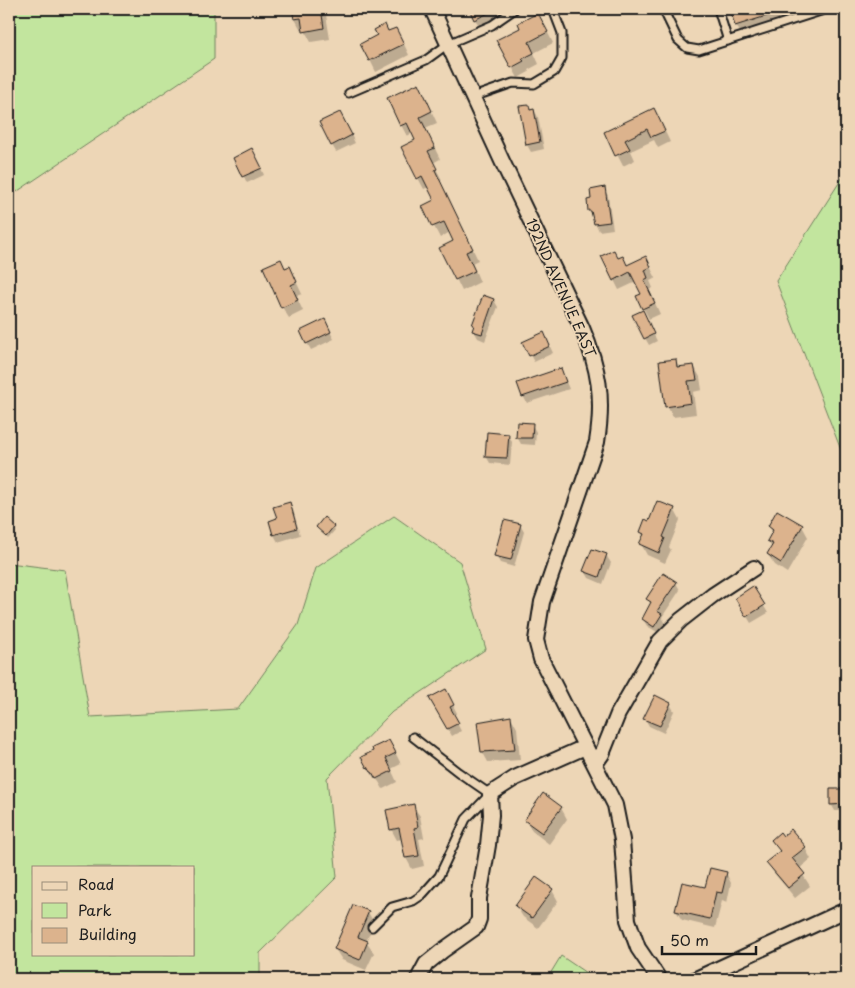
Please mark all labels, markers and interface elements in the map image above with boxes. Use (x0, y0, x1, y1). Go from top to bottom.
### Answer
street label: 192ND AVENUE EAST (521, 215, 602, 361)
legend (32, 866, 195, 956)
text: Road (78, 872, 114, 895)
text: Park (78, 898, 112, 921)
text: Building (78, 922, 137, 945)
scale bar (662, 923, 756, 955)
text: 50 m (670, 928, 709, 951)

